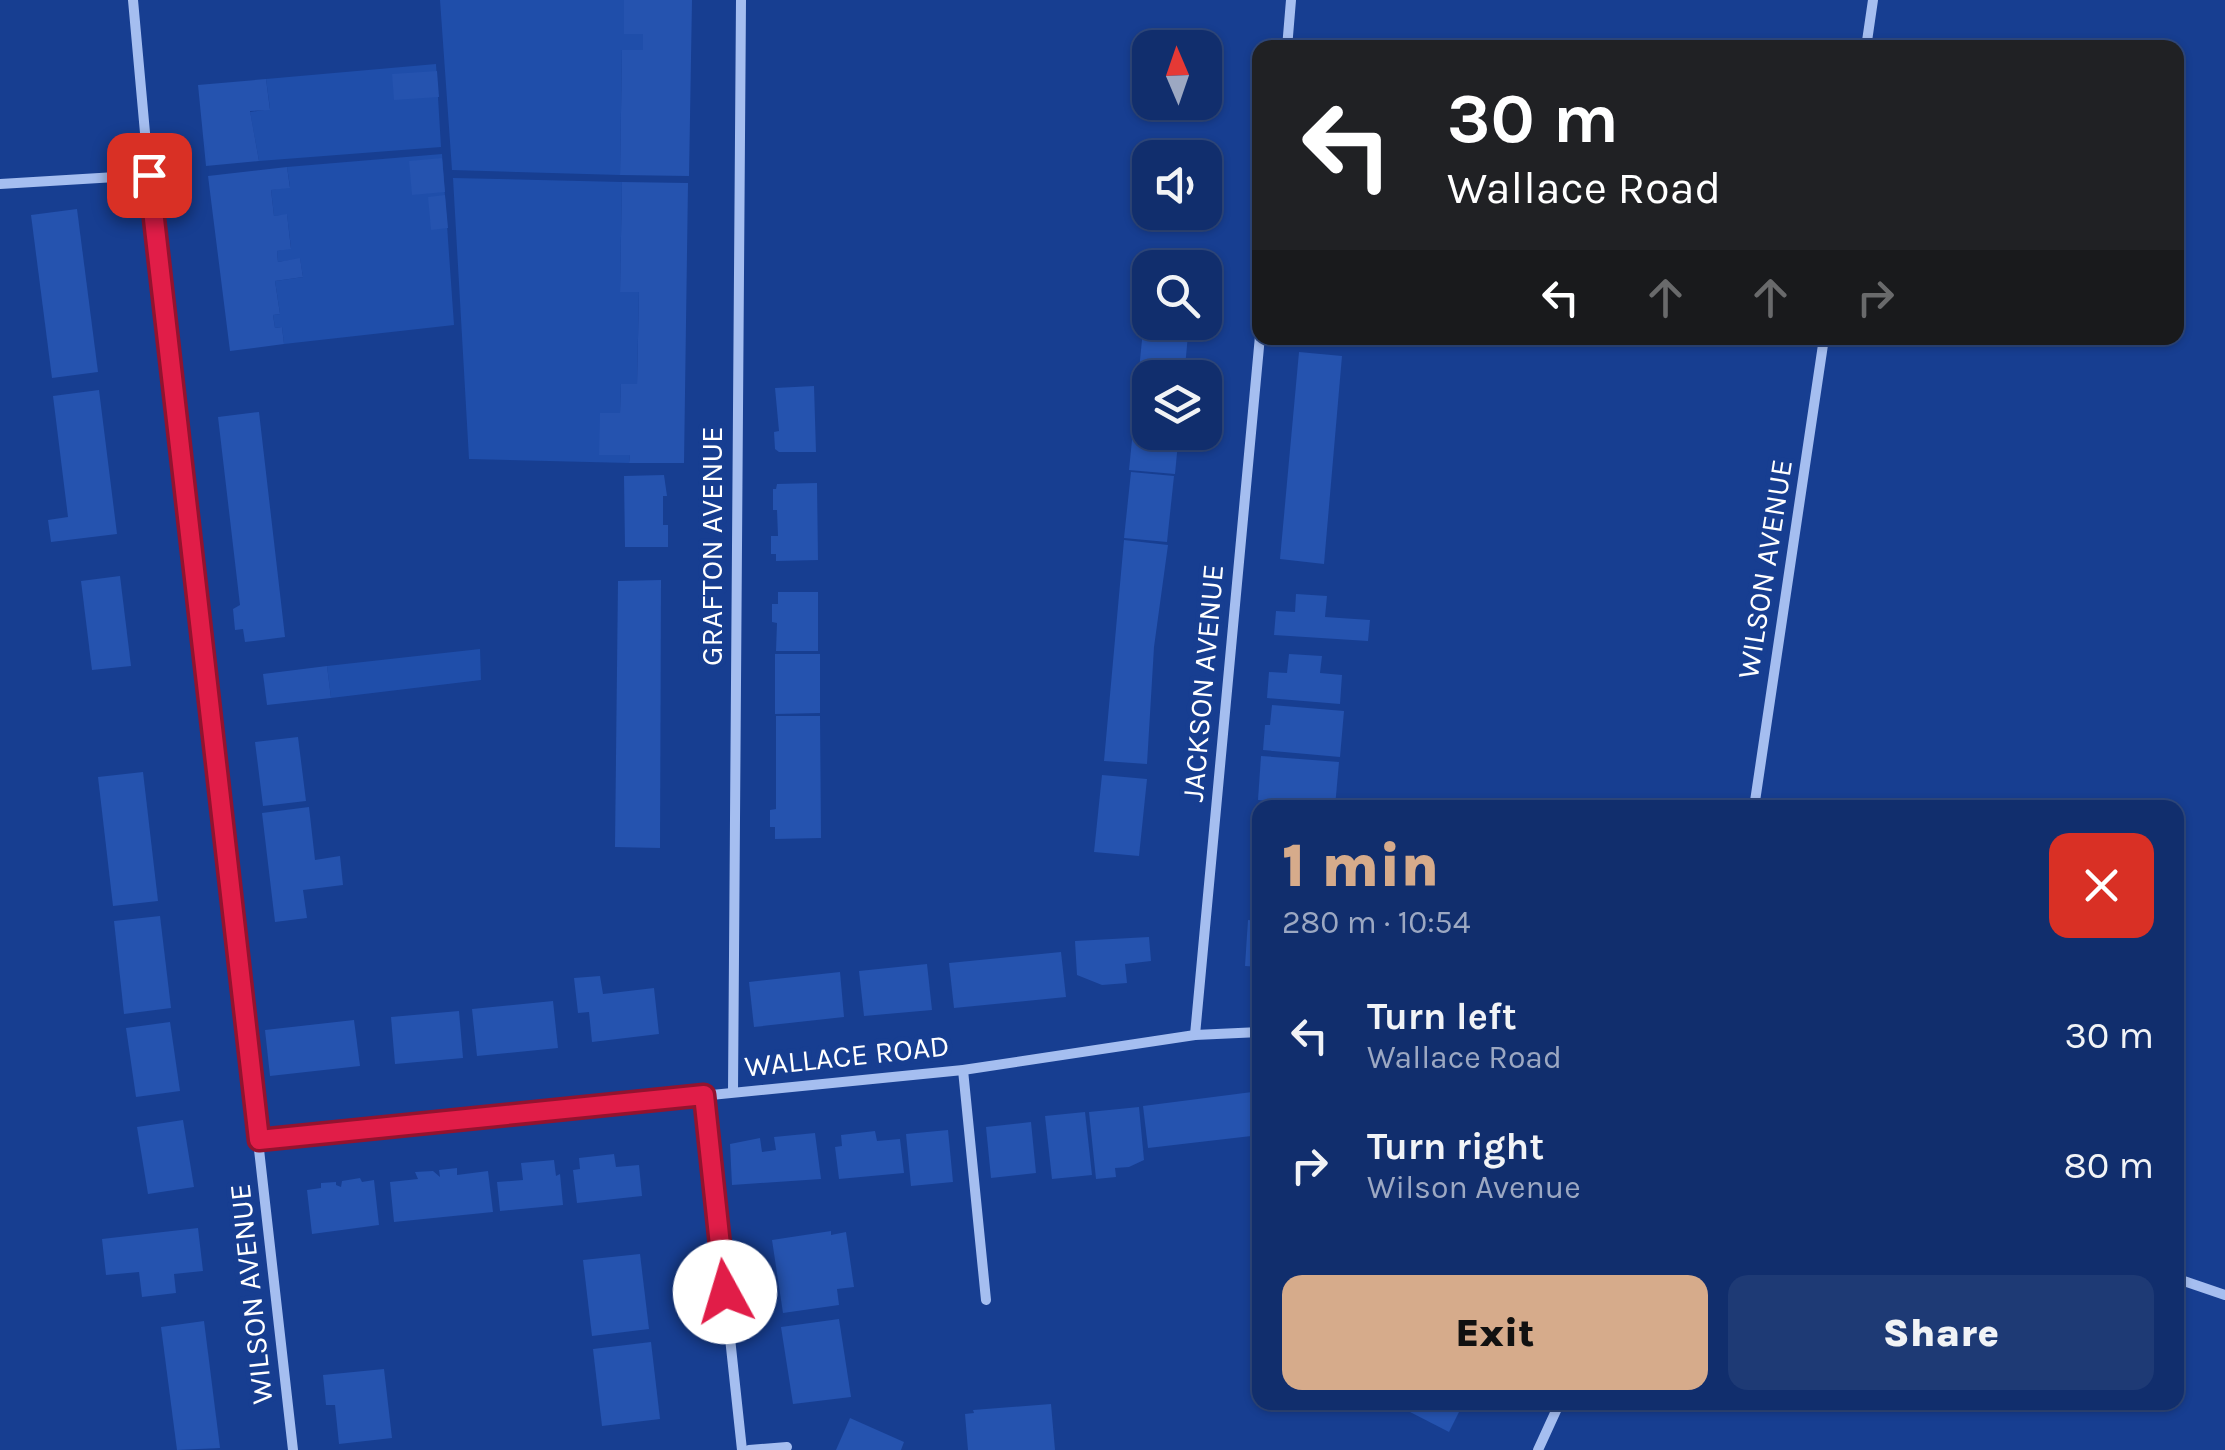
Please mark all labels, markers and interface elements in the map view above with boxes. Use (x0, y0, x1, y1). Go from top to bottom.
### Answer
north arrow (1132, 30, 1222, 120)
map controls (1132, 30, 1222, 450)
text: 30 m (1447, 78, 1619, 160)
icon: left (1282, 80, 1412, 210)
pin (107, 133, 192, 218)
button: sound (1132, 140, 1222, 230)
icon: arrive (122, 148, 177, 203)
text: Wallace Road (1447, 162, 1721, 214)
button: search (1132, 250, 1222, 340)
icon: left (1533, 270, 1588, 325)
icon: ahead (1638, 270, 1693, 325)
icon: ahead (1743, 270, 1798, 325)
icon: right (1848, 270, 1903, 325)
button: layers (1132, 360, 1222, 450)
street label: GRAFTON AVENUE (694, 426, 730, 666)
street label: WILSON AVENUE (1730, 457, 1800, 681)
street label: JACKSON AVENUE (1175, 563, 1231, 803)
text: 1 min (1282, 831, 1439, 901)
button: close (2049, 833, 2154, 938)
text: 280 m · 10:54 (1282, 904, 1471, 941)
text: Turn left (1367, 994, 1517, 1039)
icon: left (1282, 1008, 1337, 1063)
text: 30 m (2064, 1013, 2154, 1058)
street label: WALLACE ROAD (743, 1027, 951, 1085)
text: Wallace Road (1367, 1039, 1562, 1076)
text: Turn right (1367, 1124, 1544, 1169)
icon: right (1282, 1138, 1337, 1193)
text: 80 m (2064, 1143, 2154, 1188)
text: Wilson Avenue (1367, 1169, 1581, 1206)
street label: WILSON AVENUE (222, 1182, 280, 1406)
position arrow (673, 1240, 777, 1344)
button: Exit (1282, 1275, 1708, 1390)
button: Share (1728, 1275, 2154, 1390)

